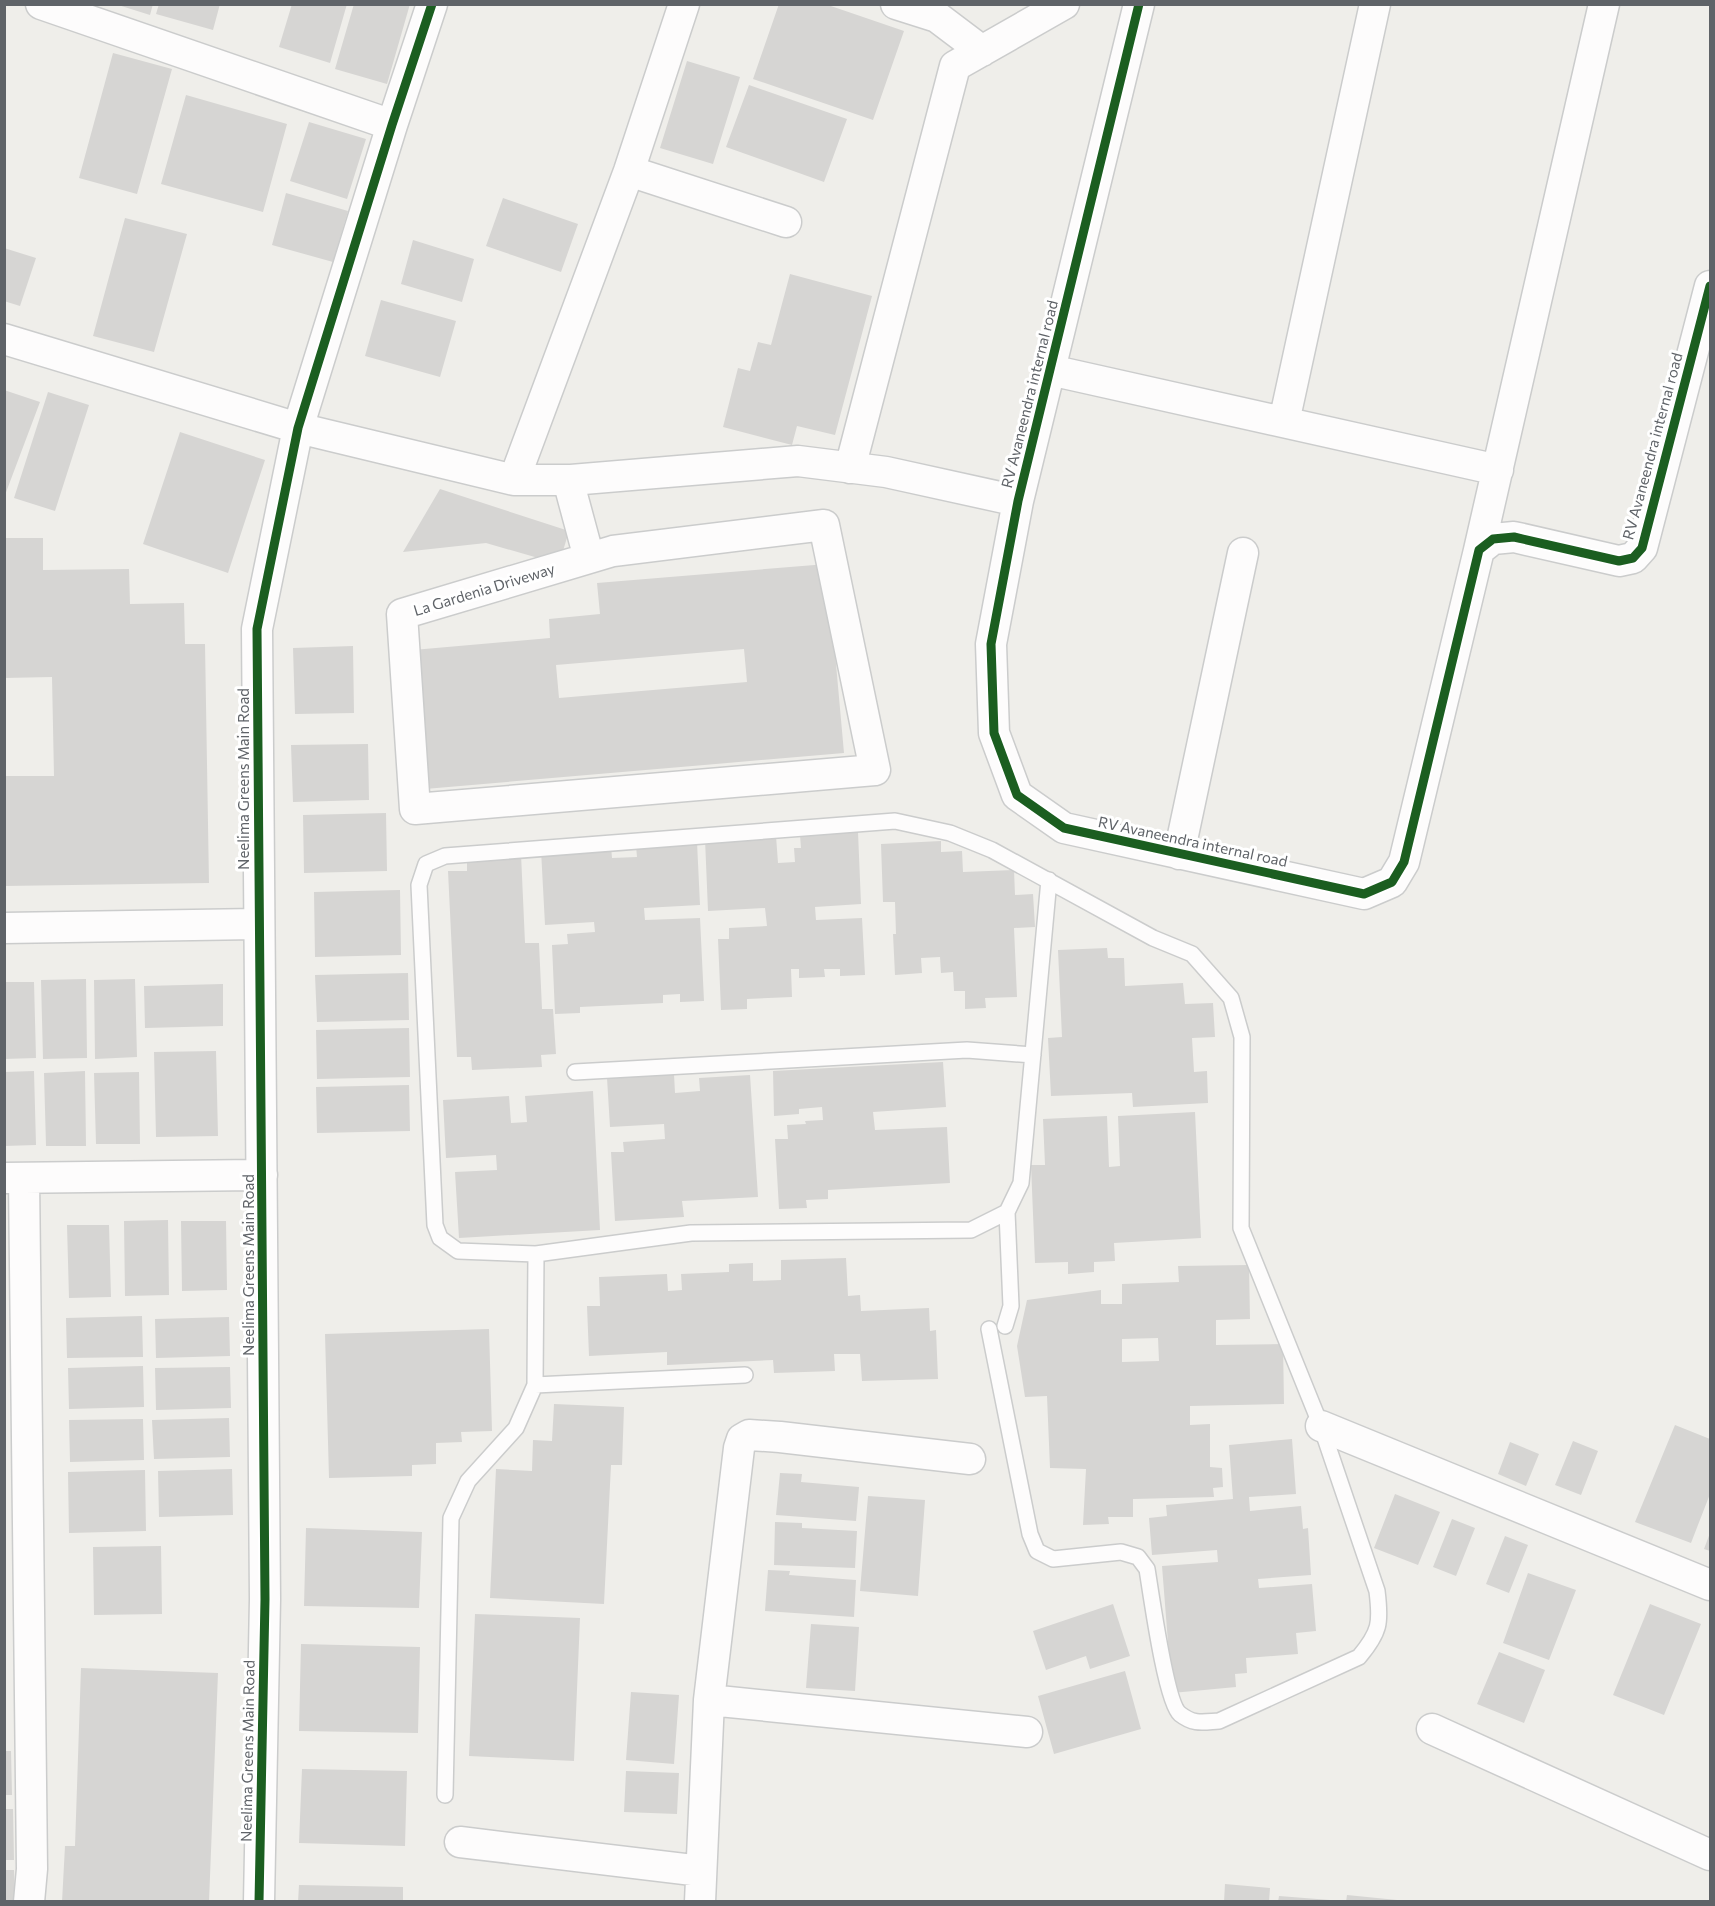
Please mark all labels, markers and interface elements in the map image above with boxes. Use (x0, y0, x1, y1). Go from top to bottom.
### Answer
street label: RV Avaneendra internal road (997, 298, 1061, 490)
street label: RV Avaneendra internal road (1618, 350, 1686, 542)
street label: La Gardenia Driveway (411, 559, 557, 619)
street label: Neelima Greens Main Road (234, 688, 252, 870)
street label: RV Avaneendra internal road (1097, 812, 1289, 870)
street label: Neelima Greens Main Road (239, 1174, 257, 1356)
street label: Neelima Greens Main Road (236, 1660, 258, 1842)

